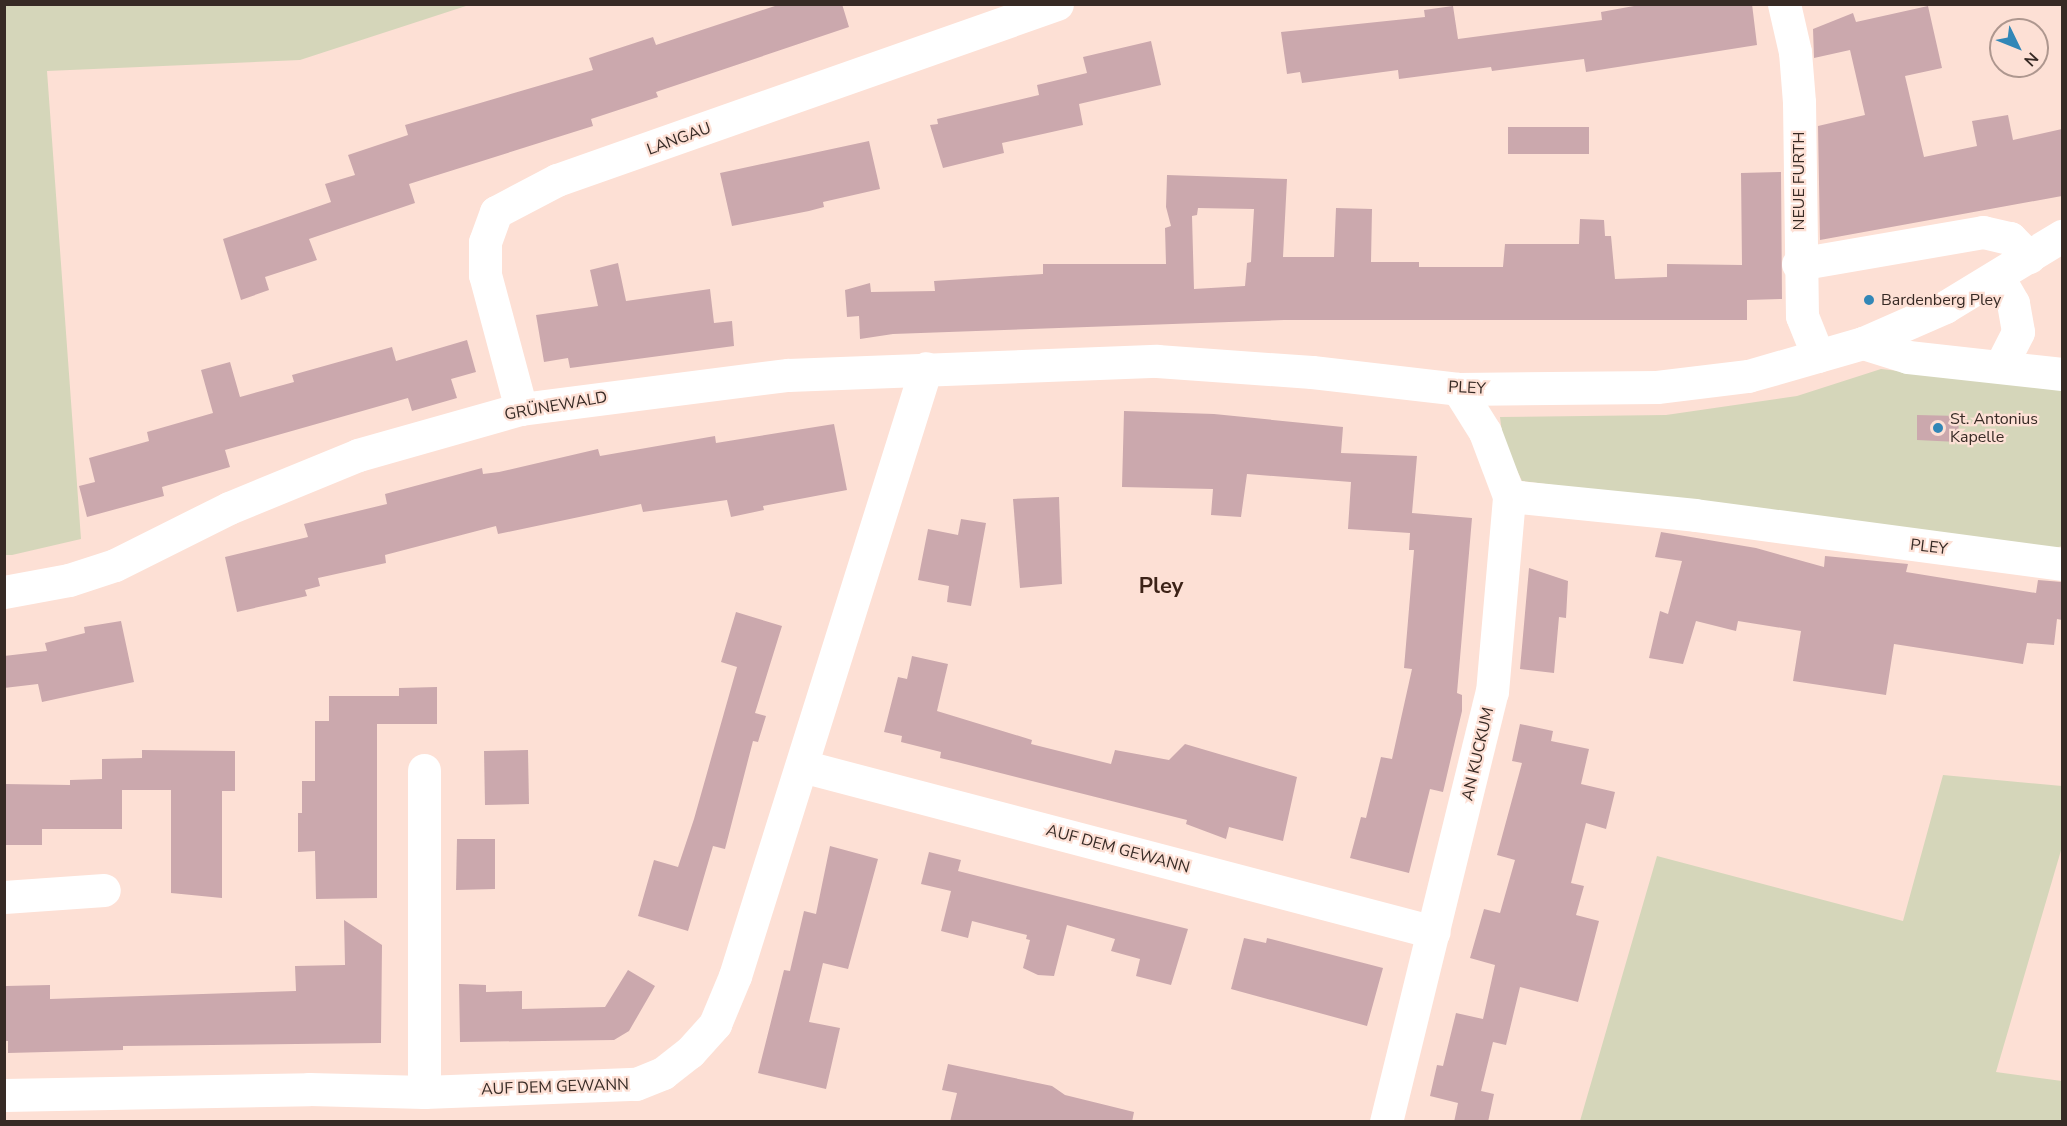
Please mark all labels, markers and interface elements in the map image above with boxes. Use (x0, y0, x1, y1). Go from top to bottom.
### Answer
north arrow (1989, 18, 2049, 78)
text: N (2019, 47, 2043, 71)
street label: LANGAU (644, 119, 714, 159)
street label: NEUE FURTH (1789, 132, 1809, 230)
place label: Bardenberg Pley (1881, 290, 2001, 310)
marker: Bardenberg Pley (1862, 293, 1876, 307)
street label: PLEY (1448, 377, 1486, 399)
street label: GRÜNEWALD (503, 388, 609, 424)
place label: St. Antonius Kapelle (1950, 409, 2038, 447)
marker: St. Antonius Kapelle (1931, 421, 1945, 435)
street label: PLEY (1909, 535, 1949, 559)
district label: Pley (1139, 574, 1183, 600)
street label: AN KUCKUM (1458, 706, 1498, 802)
street label: AUF DEM GEWANN (1044, 821, 1192, 877)
street label: AUF DEM GEWANN (481, 1075, 629, 1099)

